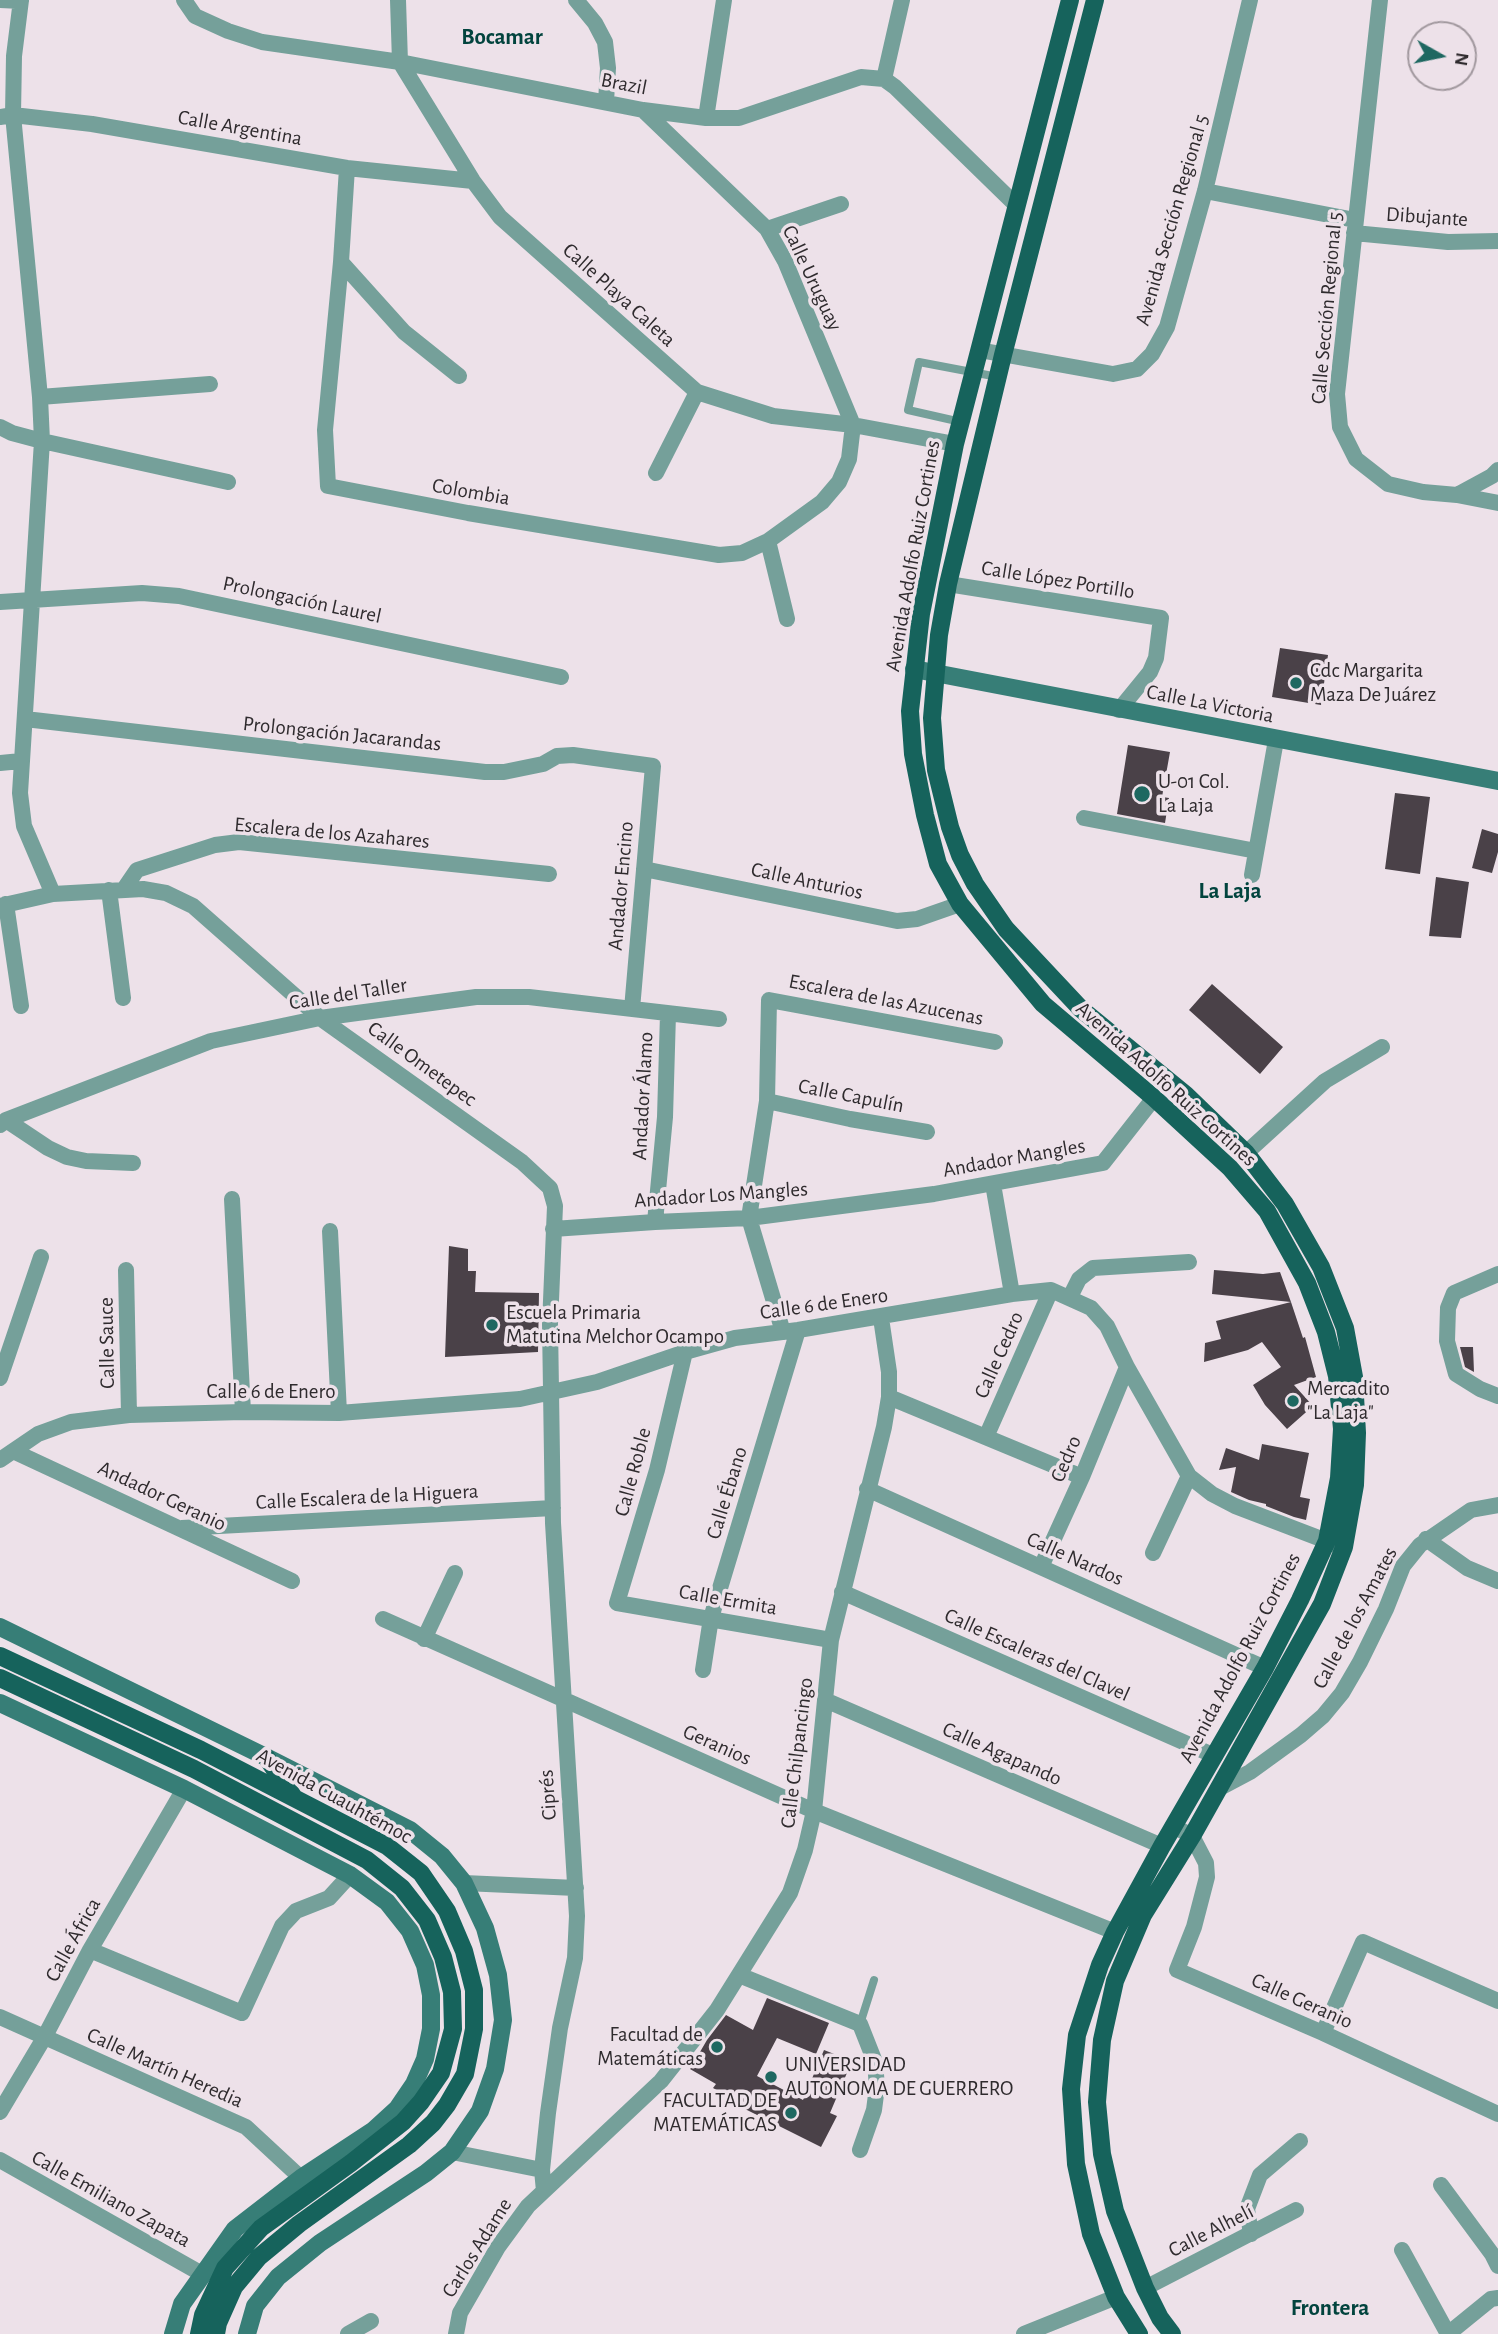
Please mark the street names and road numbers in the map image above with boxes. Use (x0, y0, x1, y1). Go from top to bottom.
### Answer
street label: Brazil (599, 67, 649, 101)
street label: Calle Argentina (176, 105, 304, 151)
street label: Avenida Sección Regional 5 (1130, 111, 1214, 329)
street label: Dibujante (1385, 202, 1469, 232)
street label: Calle Sección Regional 5 (1306, 211, 1348, 405)
street label: Calle Uruguay (777, 221, 847, 335)
street label: Calle Playa Caleta (557, 238, 681, 352)
street label: Avenida Adolfo Ruiz Cortines (880, 438, 946, 674)
street label: Colombia (430, 473, 512, 511)
street label: Calle López Portillo (980, 555, 1136, 605)
street label: Prolongación Laurel (220, 571, 384, 629)
street label: Calle La Victoria (1144, 679, 1276, 729)
street label: Prolongación Jacarandas (242, 711, 442, 757)
street label: Escalera de los Azahares (233, 812, 431, 854)
street label: Andador Encino (603, 820, 639, 952)
street label: Calle Anturios (749, 857, 865, 905)
street label: Escalera de las Azucenas (787, 969, 985, 1031)
street label: Calle del Taller (287, 972, 409, 1016)
street label: Avenida Adolfo Ruiz Cortines (1070, 996, 1262, 1172)
street label: Calle Ometepec (363, 1016, 481, 1112)
street label: Andador Álamo (627, 1031, 659, 1161)
street label: Calle Capulín (796, 1073, 906, 1119)
street label: Andador Mangles (941, 1133, 1087, 1183)
street label: Andador Los Mangles (633, 1176, 809, 1214)
street label: Calle 6 de Enero (758, 1283, 890, 1325)
street label: Calle Sauce (94, 1297, 120, 1389)
street label: Calle Cedro (969, 1308, 1029, 1402)
street label: Calle 6 de Enero (206, 1379, 336, 1405)
street label: Calle Roble (609, 1425, 657, 1519)
street label: Cedro (1045, 1432, 1087, 1486)
street label: Calle Ébano (701, 1444, 753, 1542)
street label: Andador Geranio (94, 1455, 230, 1537)
street label: Calle Escalera de la Higuera (255, 1479, 479, 1515)
street label: Calle Nardos (1023, 1526, 1127, 1592)
street label: Calle de los Amates (1307, 1543, 1403, 1693)
street label: Avenida Adolfo Ruiz Cortines (1174, 1549, 1306, 1767)
street label: Calle Ermita (677, 1579, 779, 1621)
street label: Calle Escaleras del Clavel (940, 1603, 1134, 1707)
street label: Calle Chilpancingo (775, 1676, 819, 1830)
street label: Calle Agapando (938, 1716, 1066, 1792)
street label: Geranios (679, 1719, 755, 1771)
street label: Avenida Cuauhtémoc (252, 1743, 416, 1849)
street label: Ciprés (534, 1769, 562, 1821)
street label: Calle África (40, 1894, 106, 1986)
street label: Calle Geranio (1247, 1967, 1357, 2035)
street label: Calle Martín Heredia (83, 2022, 247, 2114)
street label: Calle Emiliano Zapata (27, 2145, 195, 2253)
street label: Carlos Adame (436, 2194, 518, 2302)
street label: Calle Alhelí (1164, 2199, 1258, 2263)

